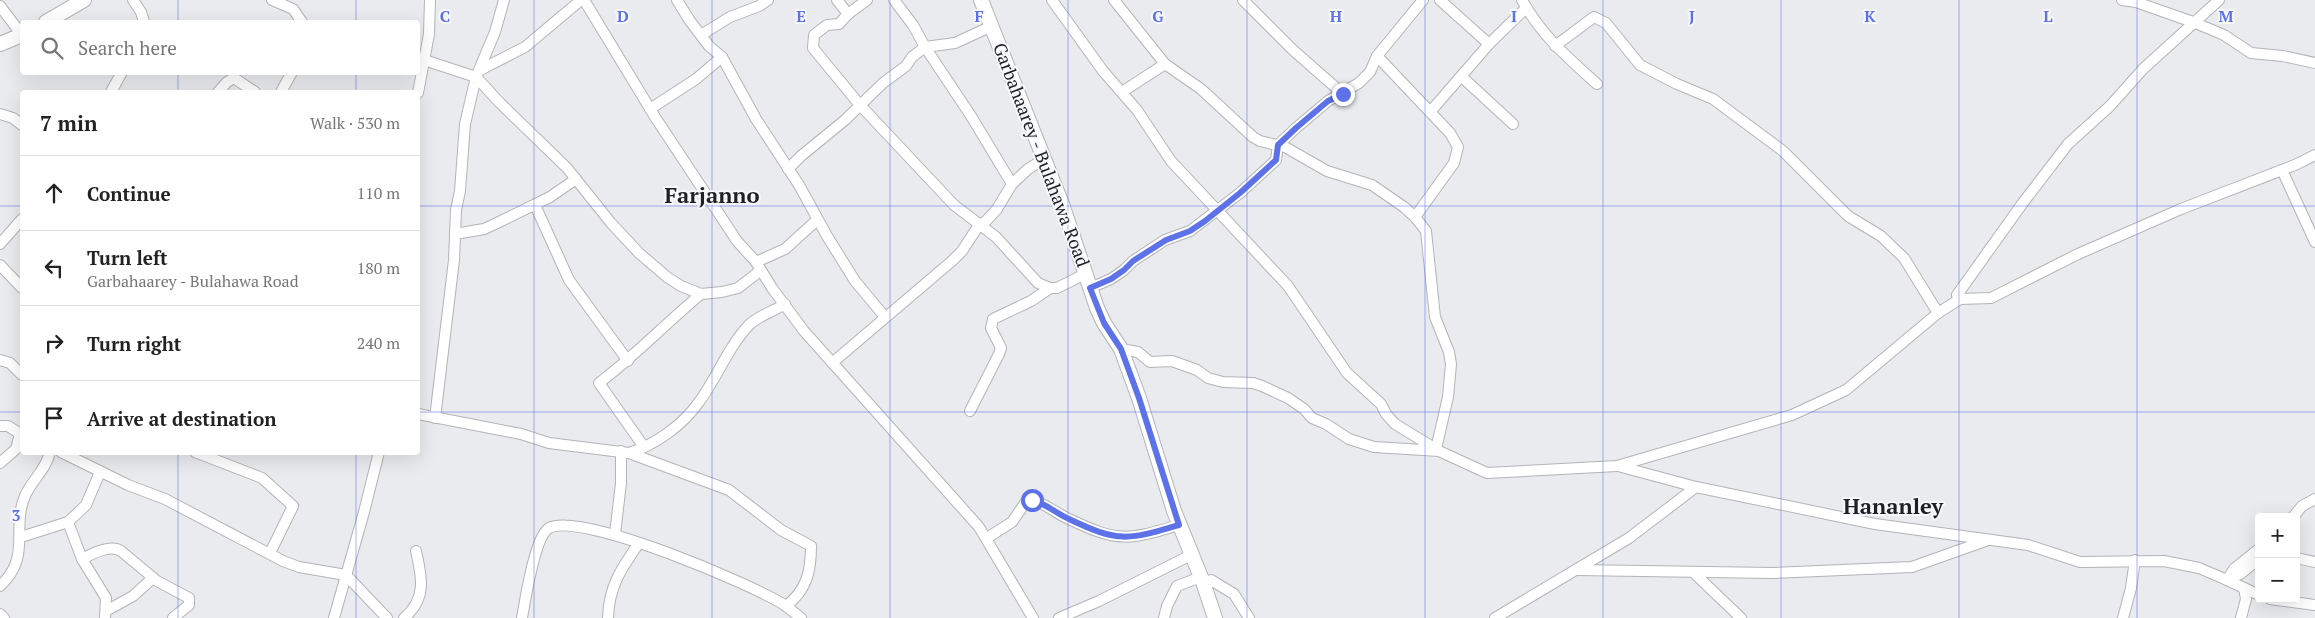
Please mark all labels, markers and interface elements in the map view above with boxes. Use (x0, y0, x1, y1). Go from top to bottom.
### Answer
text: C (440, 5, 450, 27)
text: D (617, 5, 629, 27)
text: E (796, 5, 806, 27)
text: F (974, 5, 984, 27)
text: G (1152, 5, 1164, 27)
text: H (1330, 5, 1342, 27)
text: I (1511, 5, 1517, 27)
text: J (1689, 5, 1695, 27)
text: K (1864, 5, 1876, 27)
text: L (2043, 5, 2053, 27)
text: M (2219, 5, 2234, 27)
search box (20, 20, 420, 75)
icon: search (38, 34, 66, 62)
text: Search here (78, 35, 177, 60)
street label: Garbahaarey - Bulahawa Road (988, 39, 1096, 270)
route end (1332, 83, 1355, 106)
text: 7 min (40, 109, 97, 137)
text: Walk · 530 m (310, 112, 400, 134)
icon: ahead (40, 179, 68, 207)
district label: Farjanno (664, 180, 760, 209)
text: Continue (87, 181, 171, 206)
text: 110 m (357, 182, 400, 204)
text: Turn left (87, 245, 168, 270)
icon: left (40, 254, 68, 282)
text: 180 m (357, 257, 400, 279)
text: Garbahaarey - Bulahawa Road (87, 270, 299, 292)
icon: right (40, 329, 68, 357)
text: Turn right (87, 331, 181, 356)
text: 240 m (357, 332, 400, 354)
icon: arrive (40, 404, 68, 432)
text: Arrive at destination (87, 406, 276, 431)
route start (1021, 489, 1044, 512)
district label: Hananley (1843, 491, 1943, 520)
text: 3 (11, 504, 21, 526)
map controls (2255, 513, 2300, 603)
button: + (2255, 513, 2300, 558)
button: − (2255, 558, 2300, 603)

